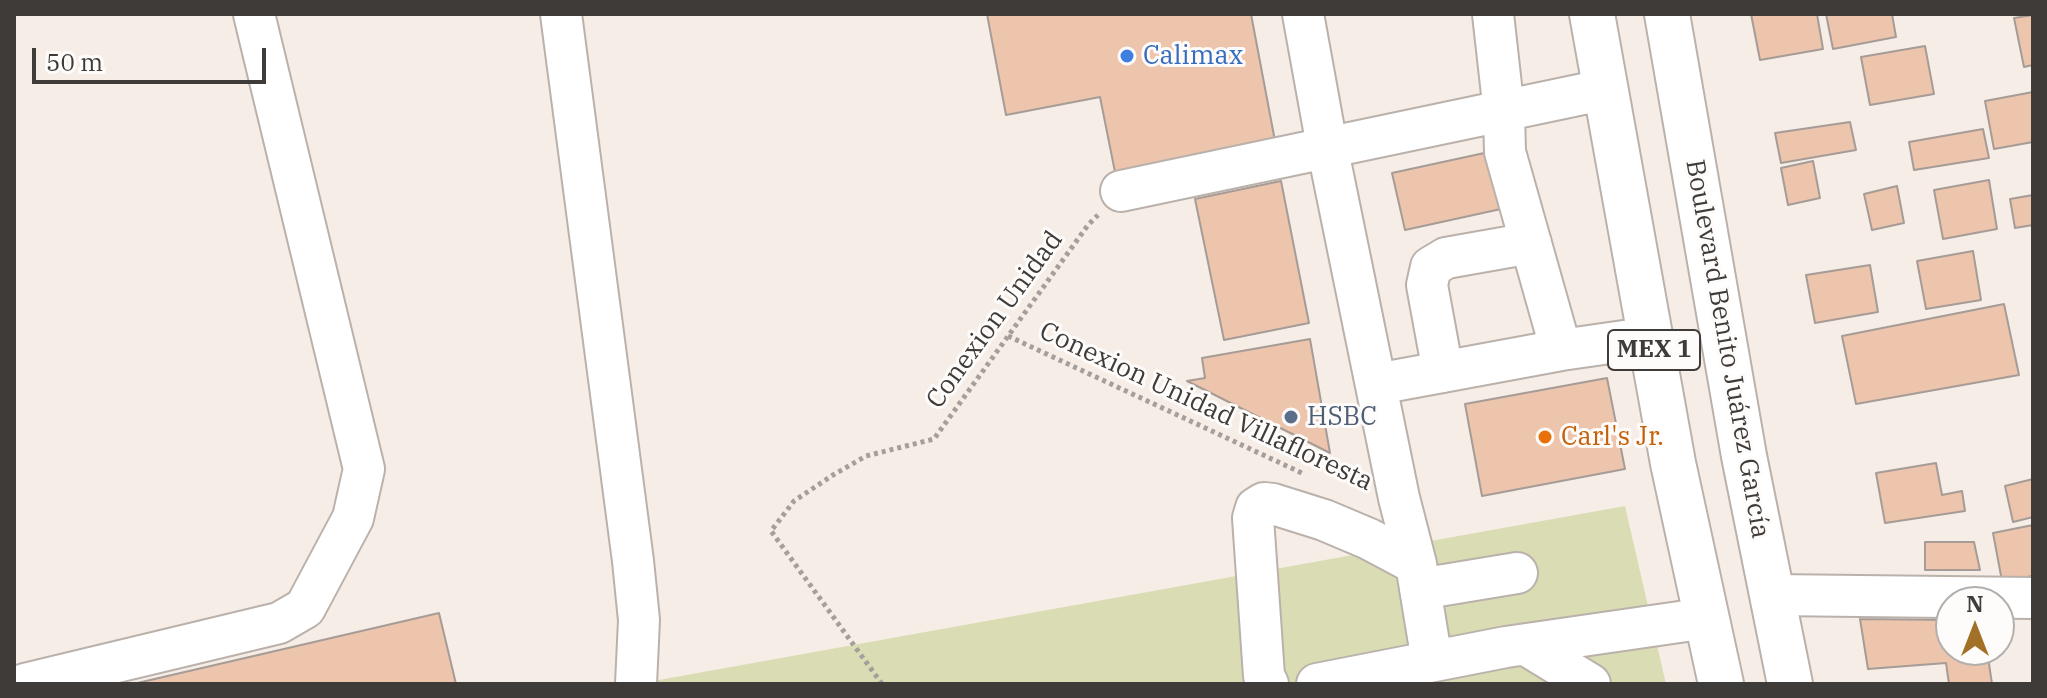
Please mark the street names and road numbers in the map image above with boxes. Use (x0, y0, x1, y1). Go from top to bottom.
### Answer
street label: Boulevard Benito Juárez García (1678, 157, 1776, 541)
street label: Conexion Unidad (920, 225, 1070, 415)
street label: Conexion Unidad Villafloresta (1034, 316, 1378, 498)
road number: MEX 1 (1608, 330, 1700, 370)

